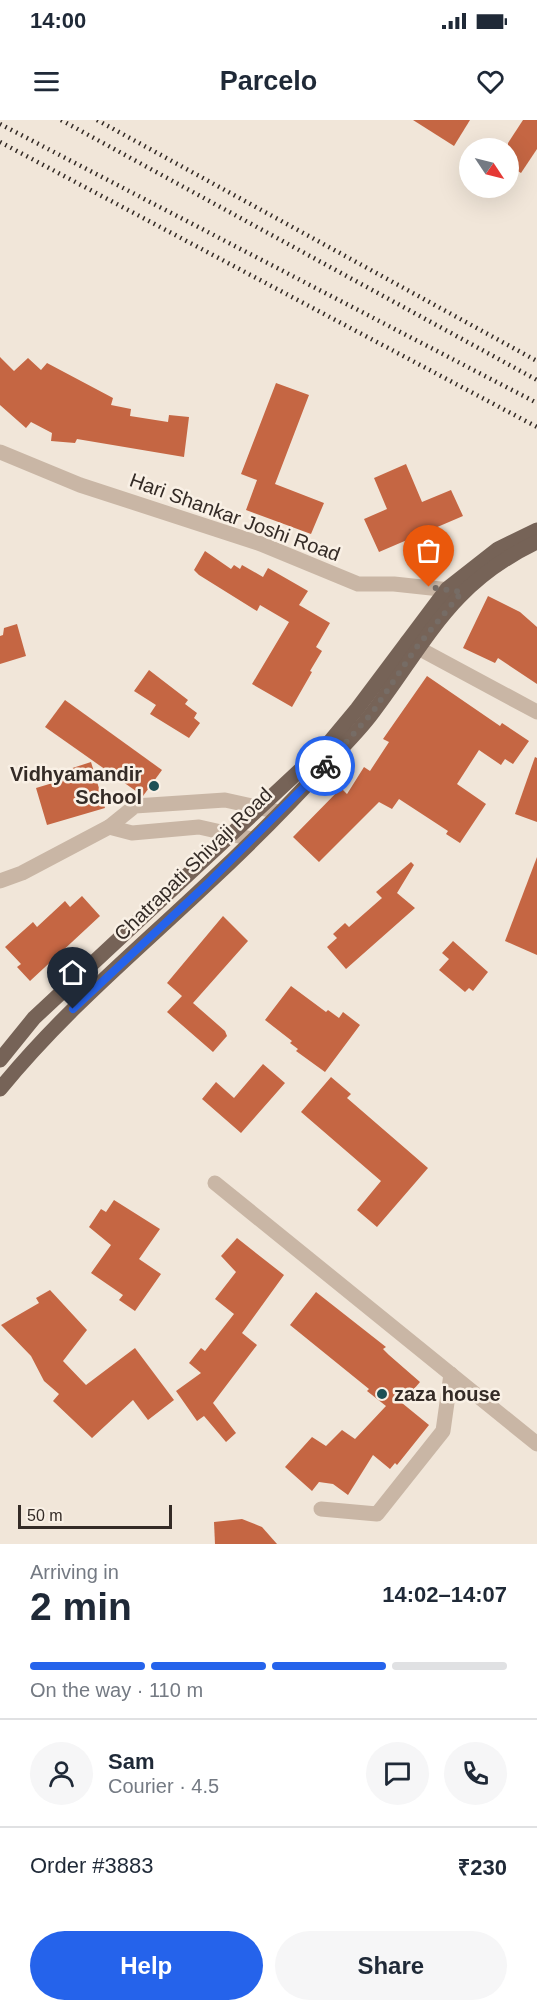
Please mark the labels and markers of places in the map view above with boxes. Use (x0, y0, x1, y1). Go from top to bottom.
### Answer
pin (403, 525, 454, 587)
place label: Vidhyamandir School (10, 763, 142, 808)
marker: Vidhyamandir School (147, 779, 161, 793)
pin (47, 947, 98, 1009)
place label: zaza house (394, 1383, 501, 1405)
marker: zaza house (375, 1387, 389, 1401)

